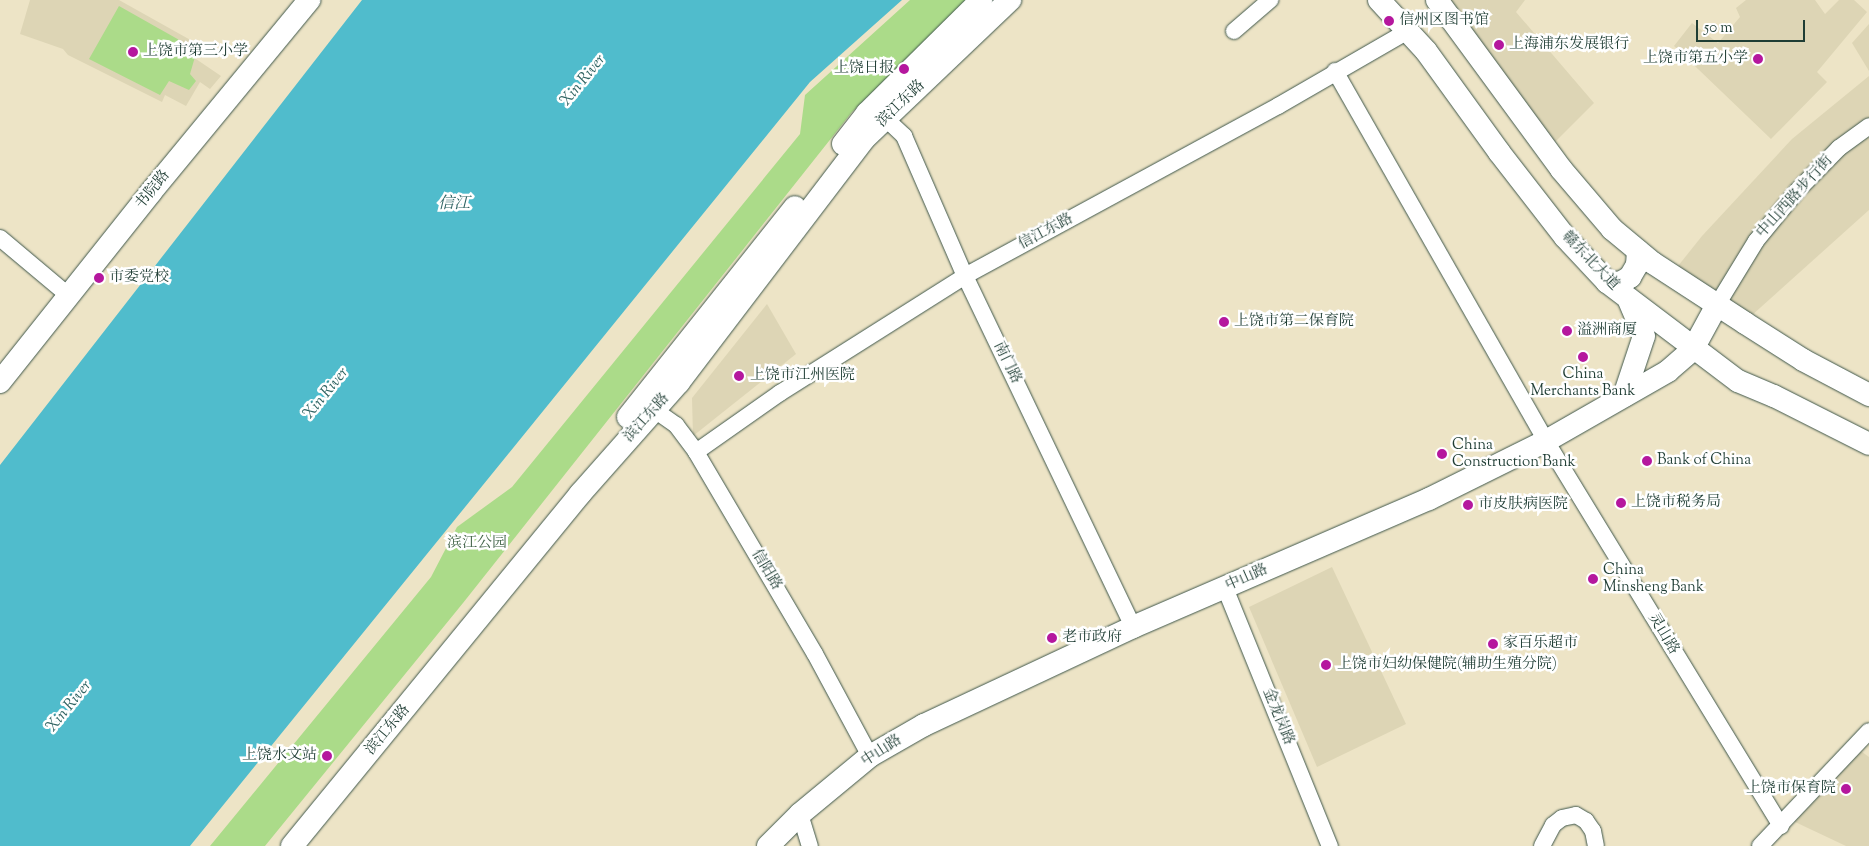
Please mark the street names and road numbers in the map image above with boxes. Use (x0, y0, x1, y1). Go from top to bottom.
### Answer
street label: 滨江东路 (873, 77, 929, 131)
street label: 中山西路步行街 (1753, 152, 1837, 242)
street label: 书院路 (132, 167, 174, 213)
street label: 信江东路 (1015, 210, 1077, 254)
street label: 赣东北大道 (1557, 228, 1623, 294)
street label: 南门路 (989, 339, 1025, 387)
street label: 滨江东路 (620, 390, 674, 446)
street label: 信阳路 (747, 546, 785, 594)
street label: 中山路 (1223, 561, 1271, 595)
street label: 灵山路 (1644, 610, 1682, 658)
street label: 金龙岗路 (1258, 686, 1298, 748)
street label: 滨江东路 (362, 701, 414, 759)
street label: 中山路 (858, 731, 906, 771)

